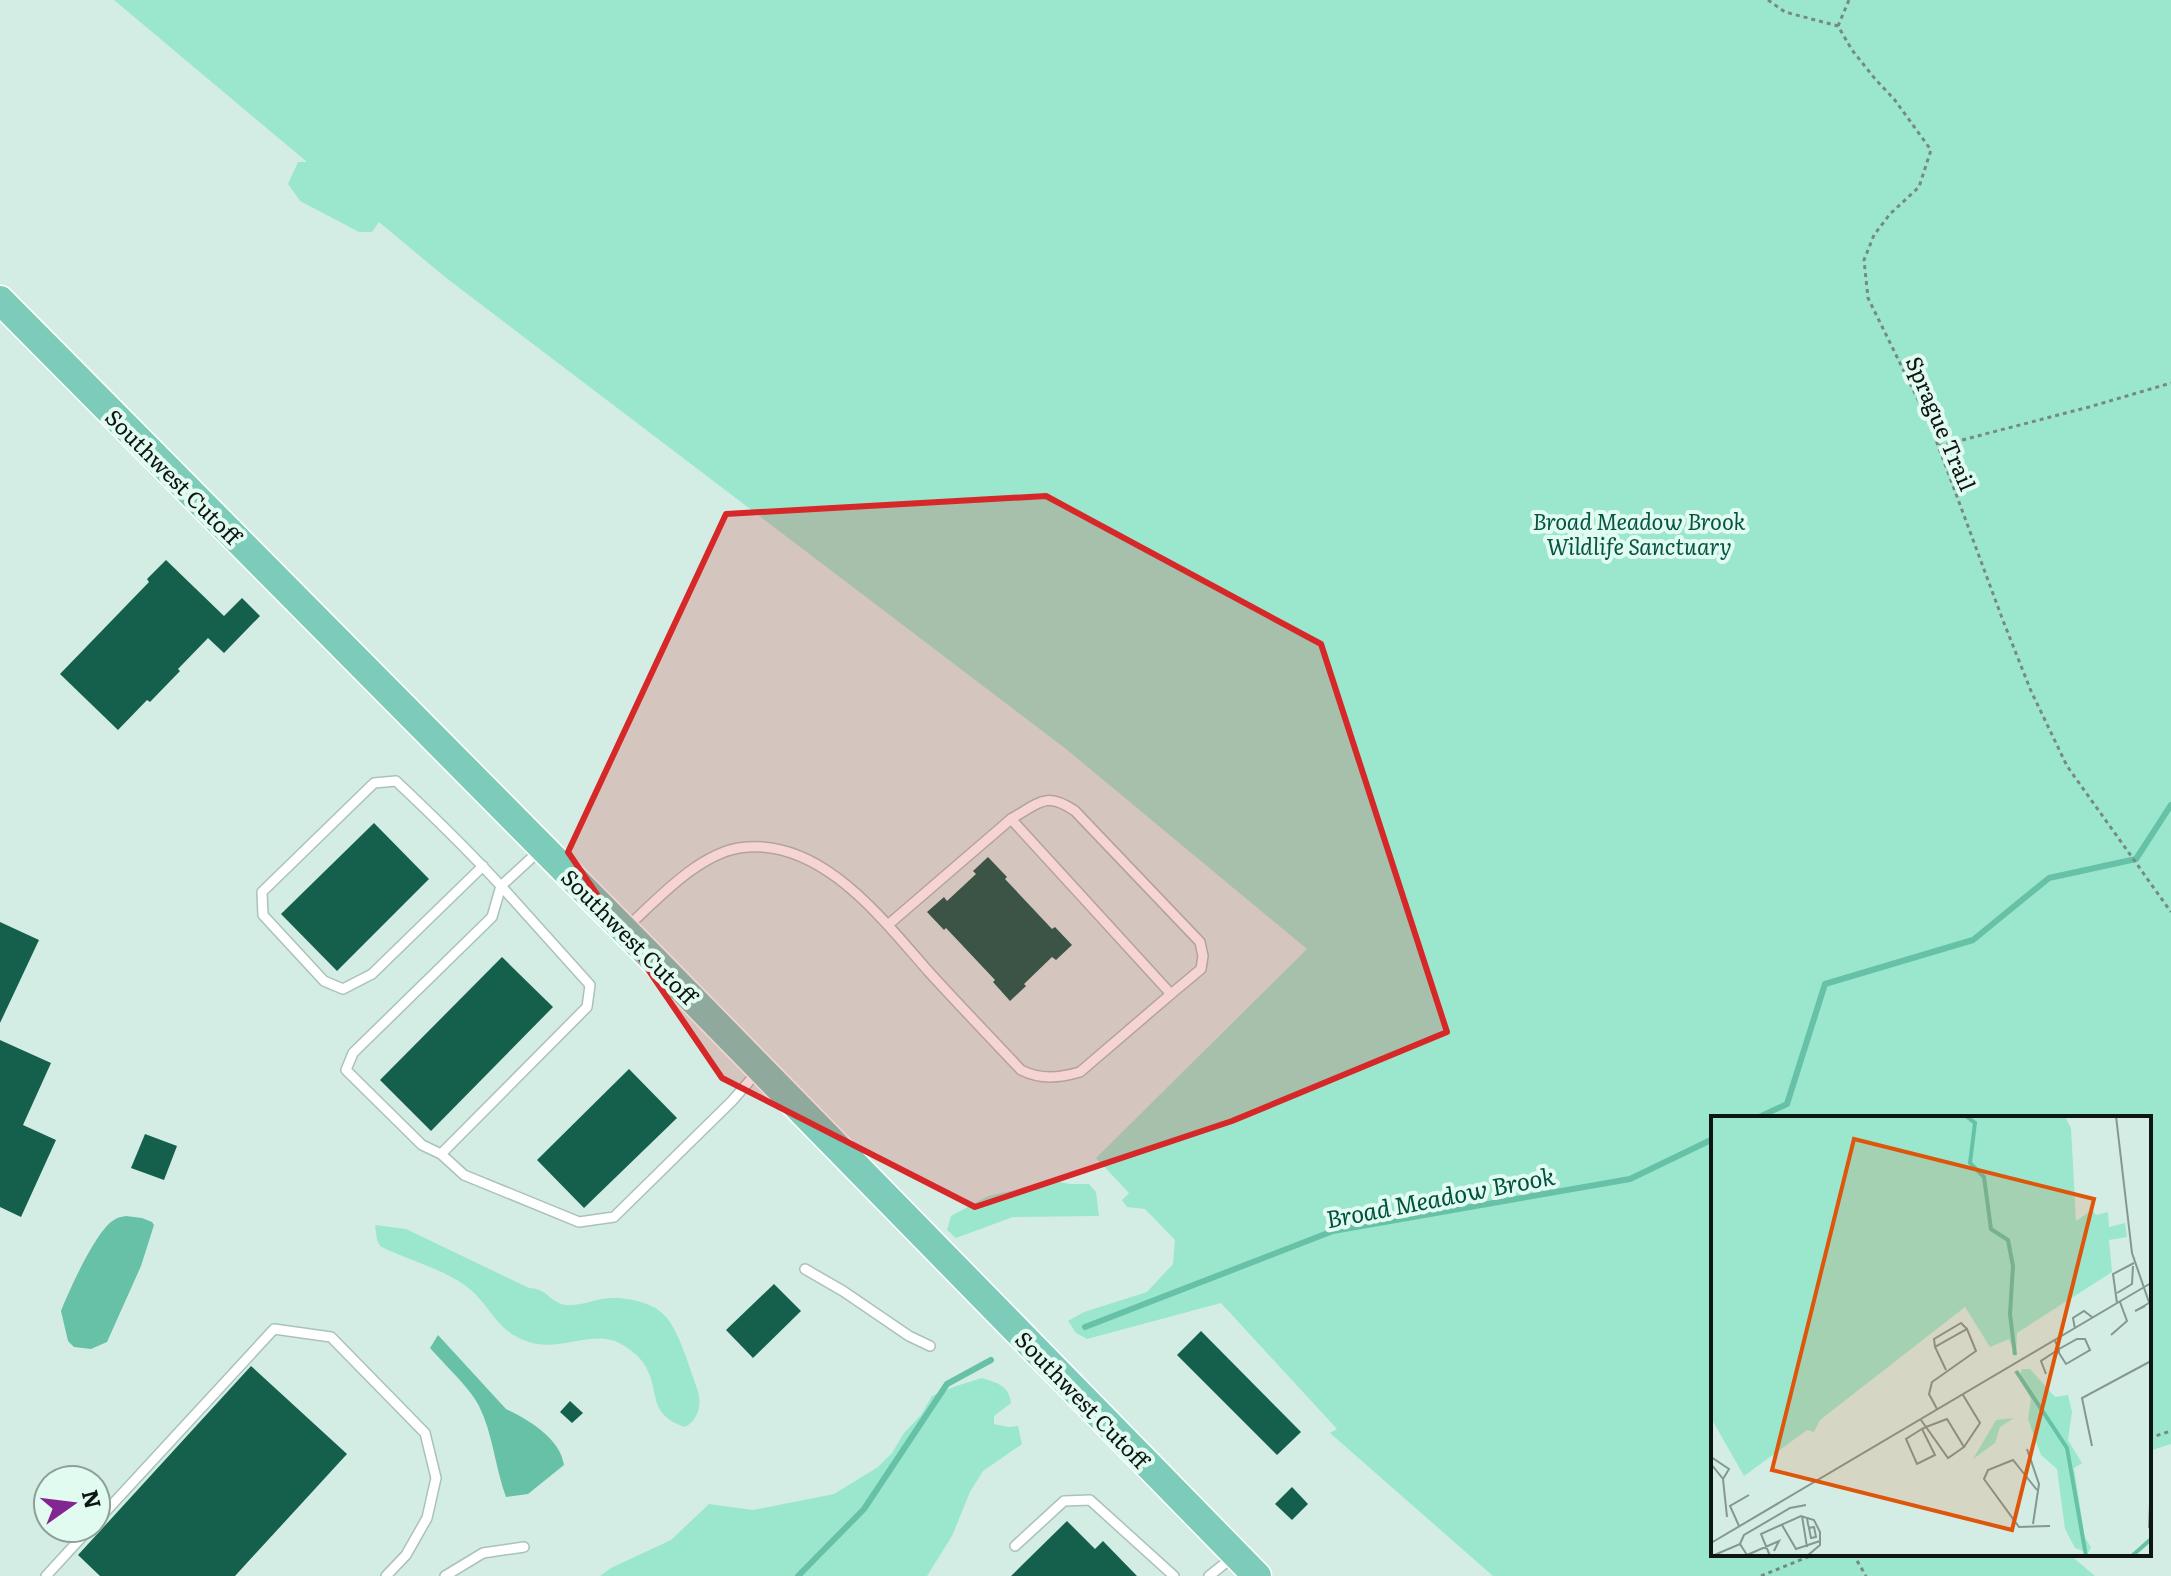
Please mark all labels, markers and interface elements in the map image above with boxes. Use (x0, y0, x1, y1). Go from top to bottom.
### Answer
street label: Sprague Trail (1899, 351, 1985, 495)
street label: Southwest Cutoff (99, 401, 251, 553)
park label: Broad Meadow Brook Wildlife Sanctuary (1532, 504, 1746, 562)
street label: Southwest Cutoff (555, 861, 707, 1013)
inset map (1711, 1116, 2151, 1556)
water label: Broad Meadow Brook (1323, 1156, 1558, 1235)
street label: Southwest Cutoff (1008, 1323, 1159, 1477)
north arrow (32, 1464, 112, 1544)
text: N (75, 1486, 111, 1512)

